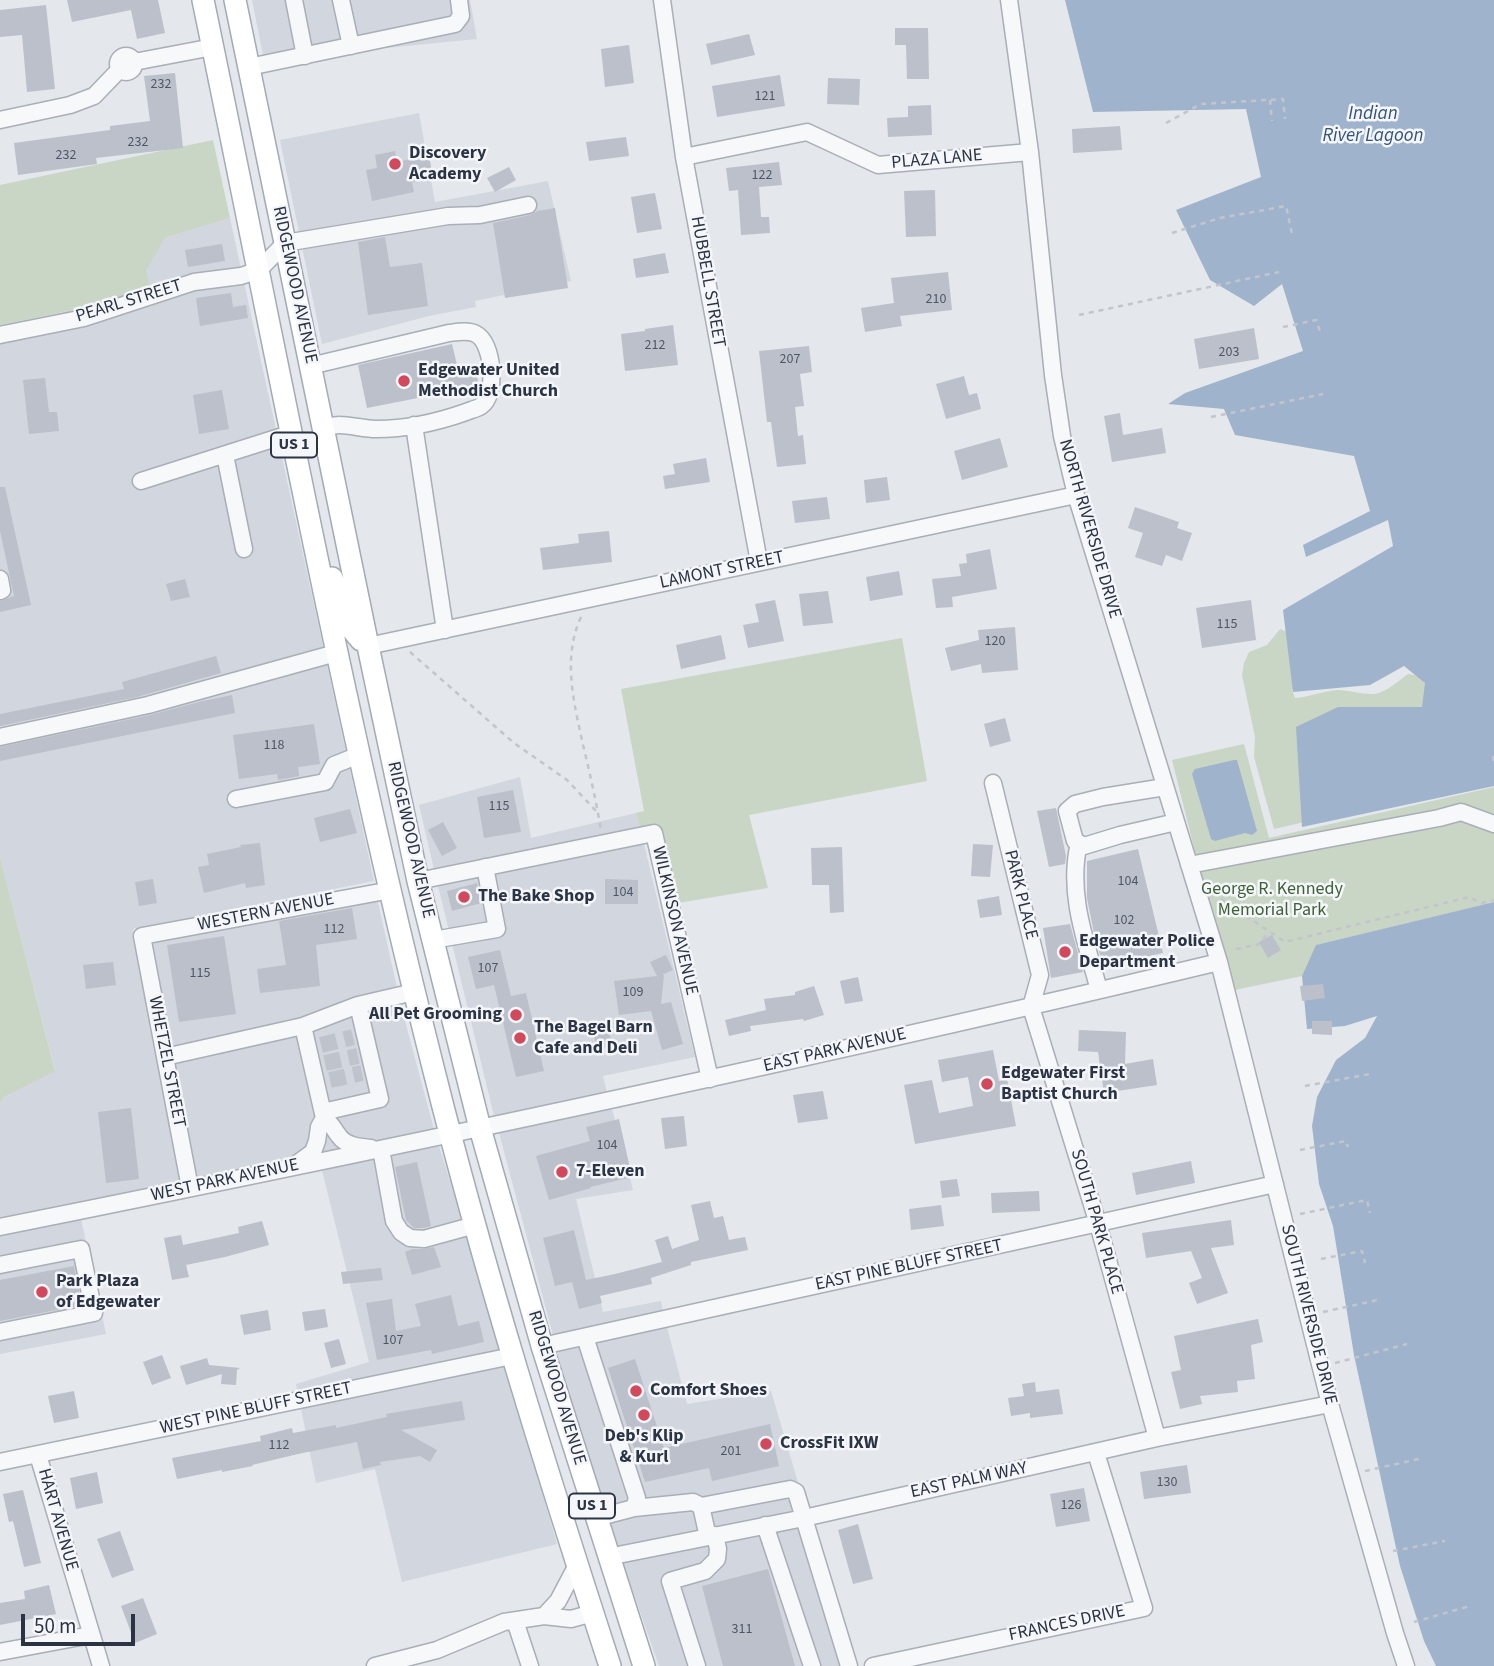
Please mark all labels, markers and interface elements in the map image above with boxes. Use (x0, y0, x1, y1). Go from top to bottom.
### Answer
house number: 232 (151, 77, 171, 93)
house number: 121 (755, 89, 775, 105)
water label: Indian River Lagoon (1322, 104, 1424, 148)
house number: 232 (128, 135, 148, 151)
place label: Discovery Academy (409, 143, 486, 186)
street label: PLAZA LANE (891, 145, 983, 175)
house number: 232 (56, 148, 76, 164)
marker: Discovery Academy (387, 156, 403, 172)
house number: 122 (752, 168, 772, 184)
street label: RIDGEWOOD AVENUE (267, 204, 321, 366)
street label: HUBBELL STREET (685, 215, 729, 349)
street label: PEARL STREET (73, 276, 185, 328)
house number: 210 (926, 292, 946, 308)
house number: 212 (645, 338, 665, 354)
house number: 203 (1219, 345, 1239, 361)
house number: 207 (780, 352, 800, 368)
place label: Edgewater United Methodist Church (418, 360, 560, 402)
marker: Edgewater United Methodist Church (396, 373, 412, 389)
road number: US 1 (271, 432, 317, 458)
street label: NORTH RIVERSIDE DRIVE (1053, 437, 1125, 621)
street label: LAMONT STREET (658, 547, 786, 595)
house number: 115 (1217, 617, 1237, 633)
house number: 120 (985, 634, 1005, 650)
house number: 118 (264, 738, 284, 754)
street label: RIDGEWOOD AVENUE (381, 759, 439, 921)
house number: 115 (489, 799, 509, 815)
street label: WILKINSON AVENUE (646, 844, 702, 998)
street label: PARK PLACE (998, 848, 1042, 942)
house number: 104 (1118, 874, 1138, 890)
park label: George R. Kennedy Memorial Park (1201, 879, 1343, 922)
house number: 104 (613, 885, 633, 901)
place label: The Bake Shop (478, 886, 594, 908)
street label: WESTERN AVENUE (196, 889, 336, 937)
marker: The Bake Shop (456, 889, 472, 905)
house number: 102 (1114, 913, 1134, 929)
house number: 112 (324, 922, 344, 938)
place label: Edgewater Police Department (1079, 931, 1215, 974)
marker: Edgewater Police Department (1057, 944, 1073, 960)
house number: 107 (478, 961, 498, 977)
house number: 115 (190, 966, 210, 982)
house number: 109 (623, 985, 643, 1001)
street label: WHETZEL STREET (143, 994, 189, 1130)
place label: All Pet Grooming (369, 1004, 502, 1026)
marker: All Pet Grooming (508, 1007, 524, 1023)
place label: The Bagel Barn Cafe and Deli (534, 1017, 653, 1060)
street label: EAST PARK AVENUE (761, 1024, 909, 1078)
marker: The Bagel Barn Cafe and Deli (512, 1030, 528, 1046)
place label: Edgewater First Baptist Church (1001, 1063, 1125, 1106)
marker: Edgewater First Baptist Church (979, 1076, 995, 1092)
house number: 104 (597, 1138, 617, 1154)
street label: SOUTH PARK PLACE (1065, 1147, 1127, 1297)
street label: WEST PARK AVENUE (149, 1155, 301, 1207)
place label: 7-Eleven (576, 1161, 645, 1183)
marker: 7-Eleven (554, 1164, 570, 1180)
street label: SOUTH RIVERSIDE DRIVE (1275, 1223, 1341, 1407)
street label: EAST PINE BLUFF STREET (813, 1236, 1005, 1296)
place label: Park Plaza of Edgewater (56, 1271, 160, 1314)
marker: Park Plaza of Edgewater (34, 1284, 50, 1300)
street label: RIDGEWOOD AVENUE (522, 1308, 590, 1468)
house number: 107 (383, 1333, 403, 1349)
street label: WEST PINE BLUFF STREET (158, 1378, 354, 1440)
place label: Comfort Shoes (650, 1380, 767, 1402)
marker: Comfort Shoes (628, 1383, 644, 1399)
marker: Deb's Klip & Kurl (636, 1407, 652, 1423)
place label: Deb's Klip & Kurl (605, 1426, 683, 1468)
place label: CrossFit IXW (780, 1433, 878, 1455)
marker: CrossFit IXW (758, 1436, 774, 1452)
house number: 112 (269, 1438, 289, 1454)
house number: 201 (721, 1444, 741, 1460)
street label: EAST PALM WAY (909, 1458, 1029, 1504)
street label: HART AVENUE (32, 1466, 82, 1574)
house number: 130 (1157, 1475, 1177, 1491)
road number: US 1 (569, 1494, 615, 1518)
house number: 126 (1061, 1498, 1081, 1514)
scale bar (24, 1600, 138, 1644)
street label: FRANCES DRIVE (1007, 1601, 1127, 1647)
text: 50 m (34, 1611, 76, 1641)
house number: 311 (732, 1622, 752, 1638)

